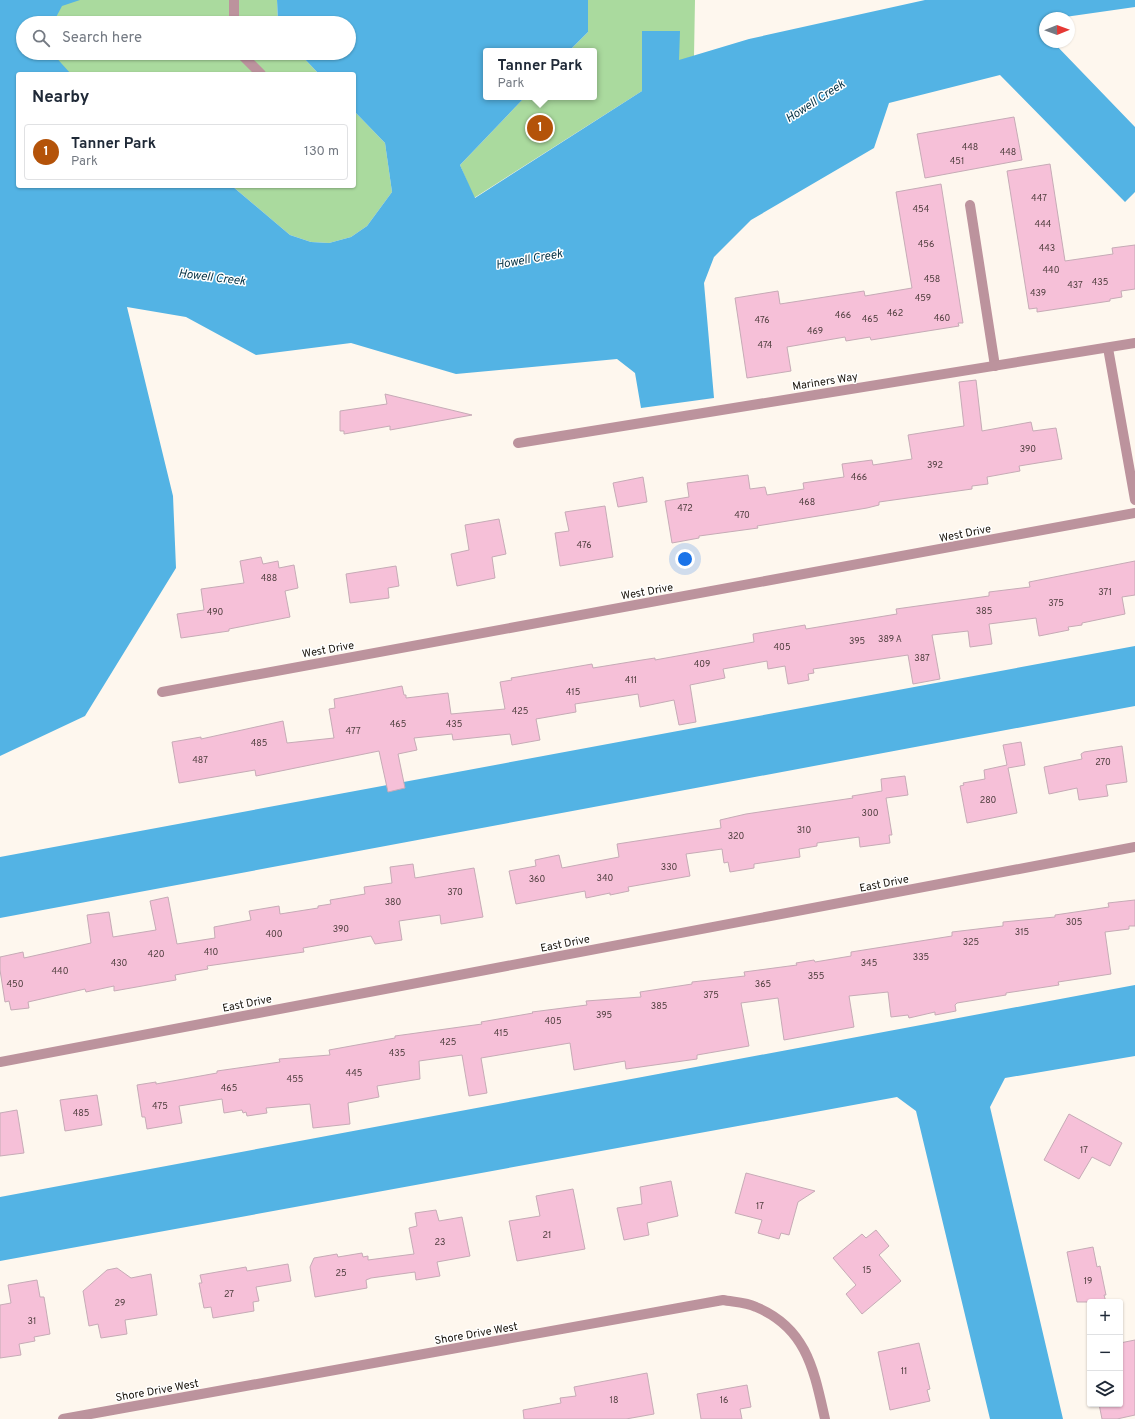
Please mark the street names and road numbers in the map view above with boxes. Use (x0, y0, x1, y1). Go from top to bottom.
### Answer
street label: Mariners Way (791, 370, 859, 394)
street label: West Drive (938, 522, 992, 546)
street label: West Drive (620, 581, 674, 603)
street label: West Drive (301, 639, 355, 661)
street label: East Drive (858, 872, 910, 896)
street label: East Drive (539, 932, 591, 956)
street label: East Drive (221, 992, 273, 1016)
street label: Shore Drive West (434, 1320, 519, 1348)
street label: Shore Drive West (115, 1377, 200, 1405)

